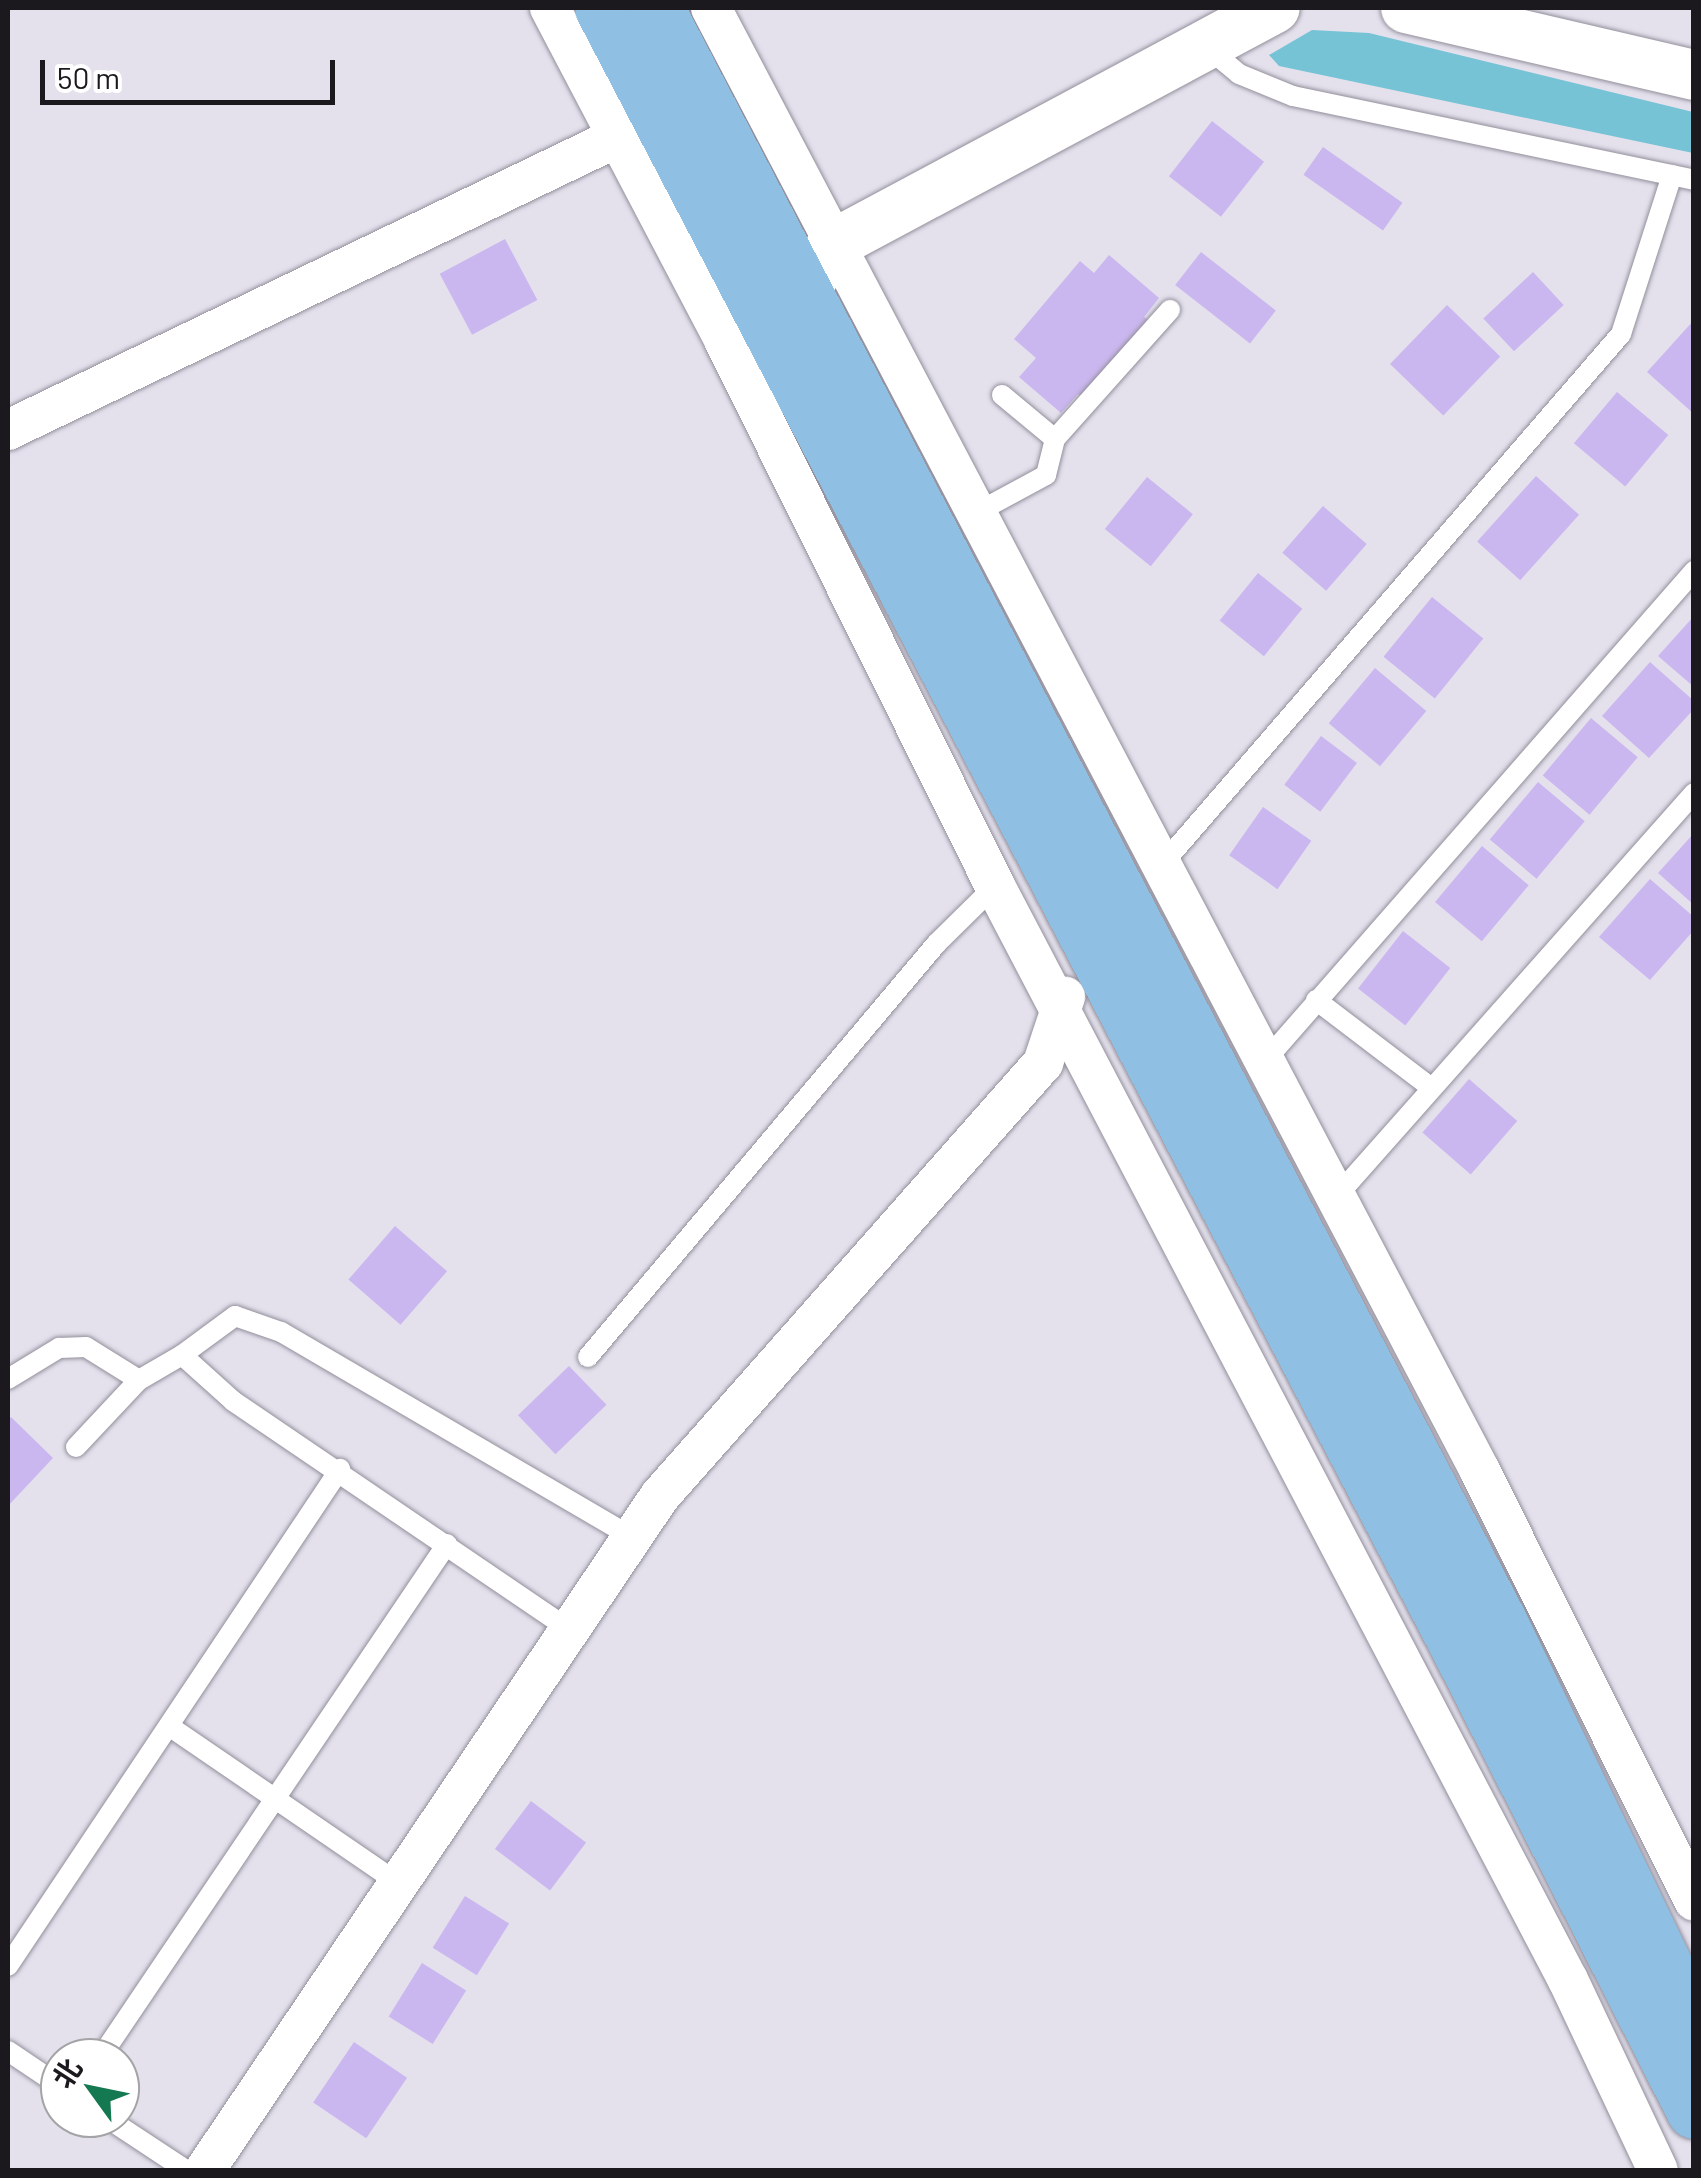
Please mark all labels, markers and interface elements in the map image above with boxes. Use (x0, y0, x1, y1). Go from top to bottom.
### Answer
scale bar (45, 40, 340, 102)
text: 50 m (57, 59, 120, 95)
north arrow (40, 2038, 140, 2138)
text: 北 (45, 2052, 88, 2094)

